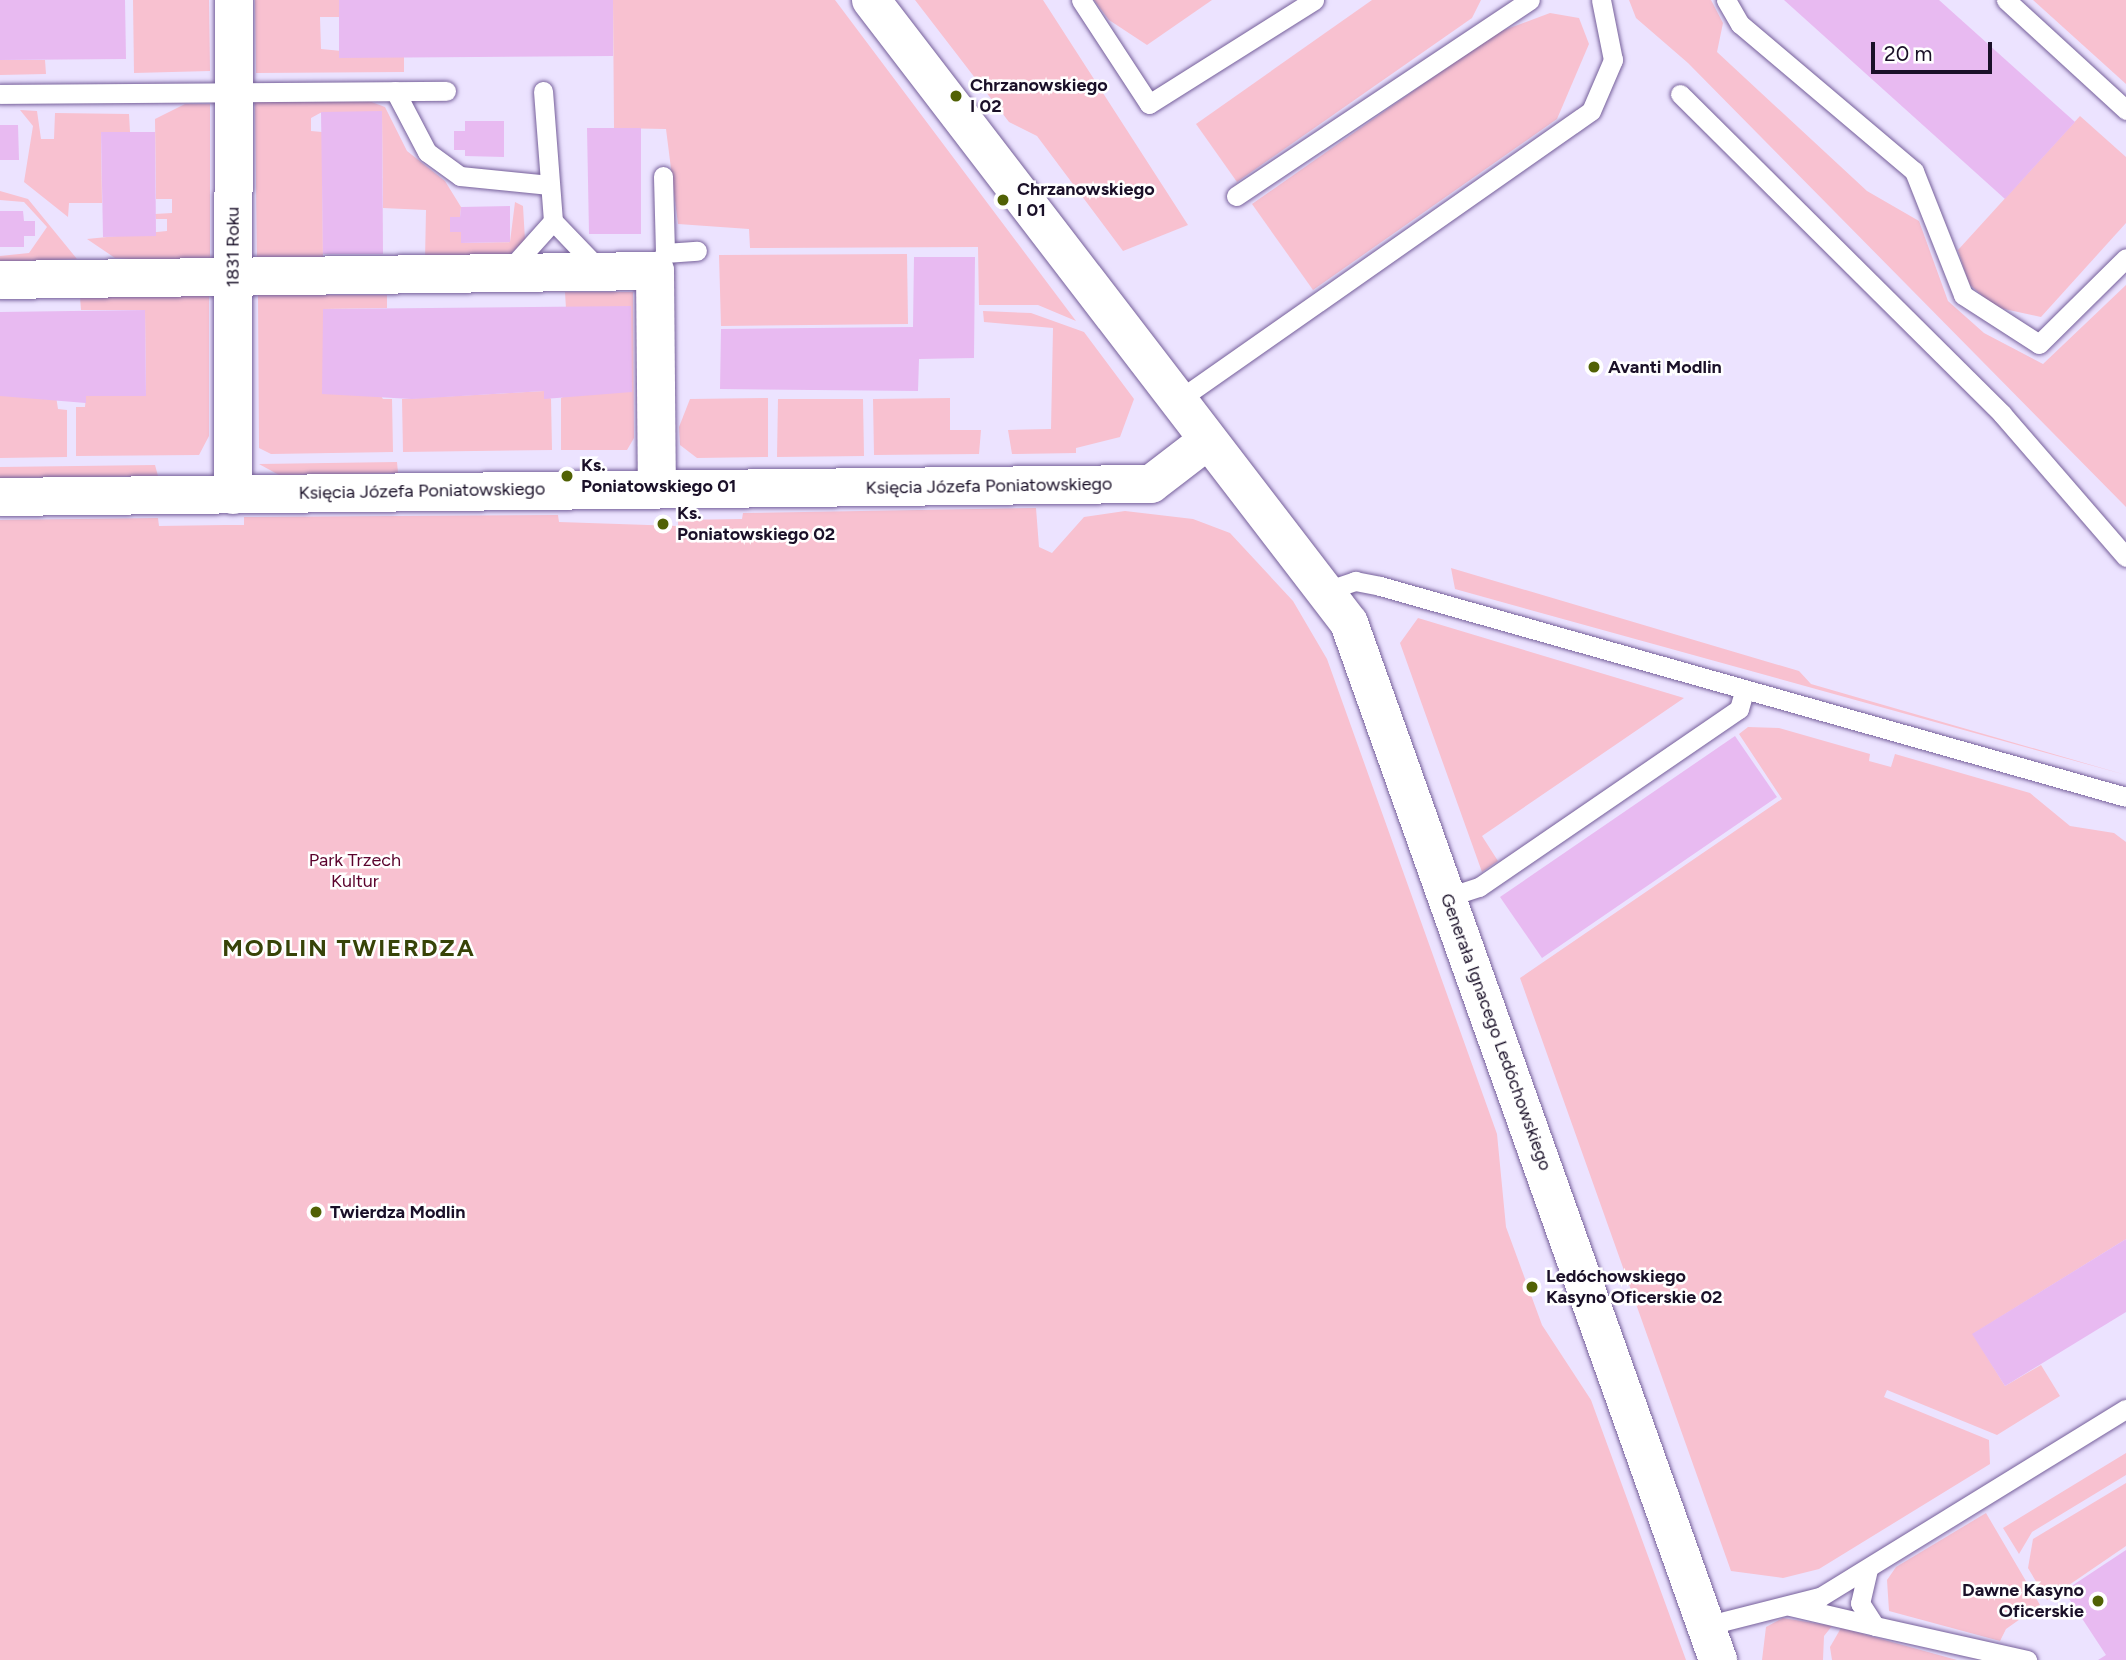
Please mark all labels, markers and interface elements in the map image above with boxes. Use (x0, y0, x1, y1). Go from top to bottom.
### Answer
scale bar (1874, 28, 1995, 72)
text: 20 m (1884, 41, 1932, 66)
place label: Chrzanowskiego I 02 (970, 75, 1108, 118)
marker: Chrzanowskiego I 02 (948, 88, 964, 104)
place label: Chrzanowskiego I 01 (1017, 179, 1155, 222)
marker: Chrzanowskiego I 01 (995, 192, 1011, 208)
street label: 1831 Roku (222, 207, 244, 287)
place label: Avanti Modlin (1608, 356, 1722, 378)
marker: Avanti Modlin (1586, 359, 1602, 375)
place label: Ks. Poniatowskiego 01 (581, 455, 736, 498)
marker: Ks. Poniatowskiego 01 (559, 468, 575, 484)
street label: Księcia Józefa Poniatowskiego (865, 473, 1113, 499)
street label: Księcia Józefa Poniatowskiego (298, 478, 546, 504)
place label: Ks. Poniatowskiego 02 (677, 503, 835, 546)
marker: Ks. Poniatowskiego 02 (655, 516, 671, 532)
park label: Park Trzech Kultur (309, 850, 401, 892)
street label: Generała Ignacego Ledóchowskiego (1436, 890, 1556, 1174)
district label: MODLIN TWIERDZA (224, 934, 474, 962)
place label: Twierdza Modlin (330, 1201, 465, 1223)
marker: Twierdza Modlin (308, 1204, 324, 1220)
place label: Ledóchowskiego Kasyno Oficerskie 02 (1546, 1266, 1722, 1308)
marker: Ledóchowskiego Kasyno Oficerskie 02 (1524, 1279, 1540, 1295)
place label: Dawne Kasyno Oficerskie (1962, 1580, 2084, 1622)
marker: Dawne Kasyno Oficerskie (2090, 1593, 2106, 1609)

